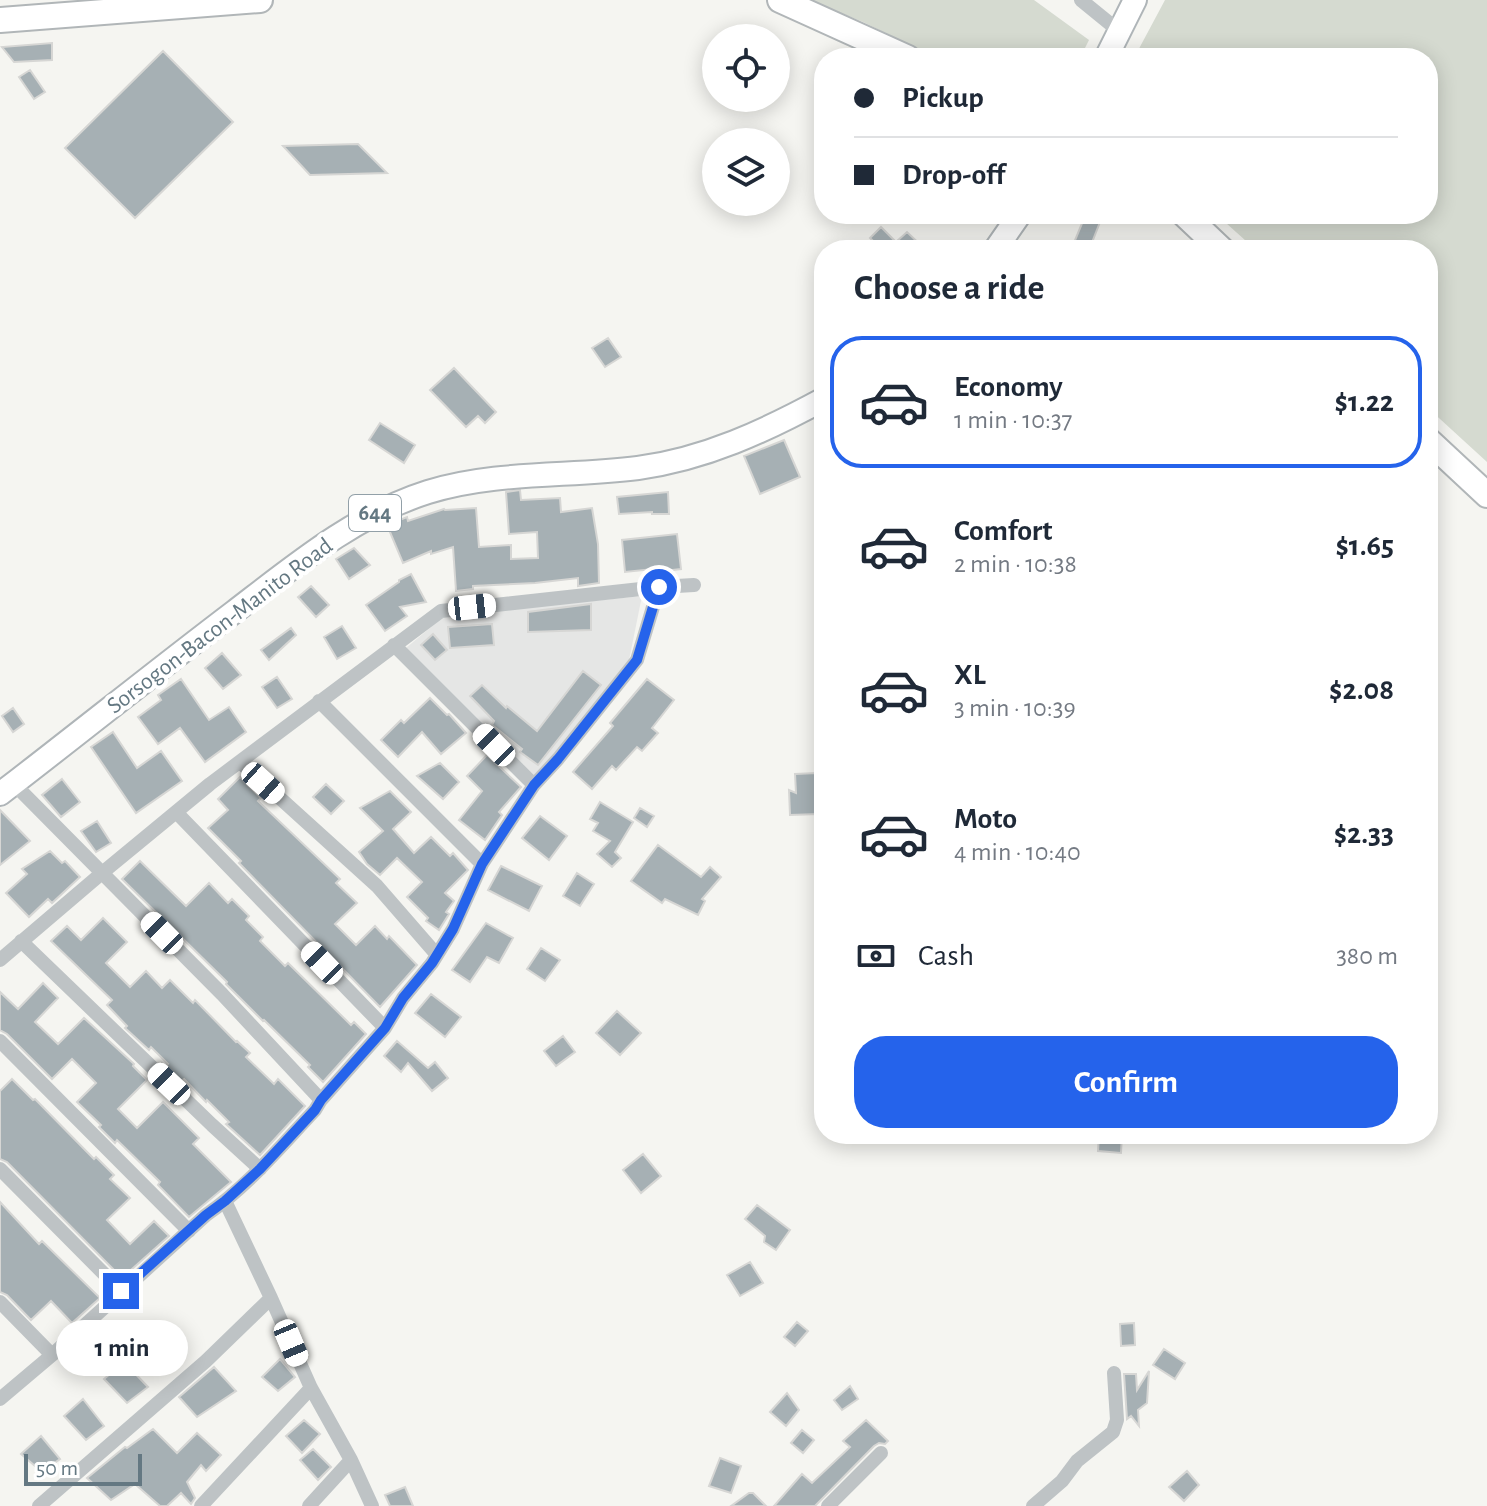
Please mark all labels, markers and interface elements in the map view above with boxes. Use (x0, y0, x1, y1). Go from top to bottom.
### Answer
map controls (702, 24, 790, 216)
button: locate (702, 24, 790, 112)
text: Pickup (902, 83, 984, 113)
button: layers (702, 128, 790, 216)
text: Drop-off (902, 160, 1005, 190)
text: Choose a ride (854, 270, 1044, 306)
icon: car (858, 366, 930, 438)
text: Economy (954, 372, 1063, 402)
text: $1.22 (1335, 387, 1394, 417)
text: 1 min · 10:37 (954, 407, 1072, 433)
road number: 644 (349, 495, 401, 531)
icon: car (858, 510, 930, 582)
text: Comfort (954, 516, 1053, 546)
text: $1.65 (1335, 531, 1394, 561)
street label: Sorsogon-Bacon-Manito Road (103, 534, 337, 718)
text: 2 min · 10:38 (954, 551, 1077, 577)
route start (641, 569, 677, 605)
car (447, 593, 497, 621)
icon: car (858, 654, 930, 726)
text: XL (954, 660, 986, 690)
text: $2.08 (1329, 675, 1394, 705)
text: 3 min · 10:39 (954, 695, 1076, 721)
car (469, 720, 519, 770)
car (237, 758, 289, 808)
icon: car (858, 798, 930, 870)
text: Moto (954, 804, 1017, 834)
text: $2.33 (1334, 819, 1394, 849)
text: 4 min · 10:40 (954, 839, 1081, 865)
car (137, 908, 187, 958)
icon: cash (854, 934, 898, 978)
car (297, 937, 347, 989)
text: Cash (918, 941, 974, 971)
text: 380 m (1336, 943, 1398, 969)
button: Confirm (854, 1036, 1398, 1128)
car (143, 1059, 195, 1109)
route end (103, 1273, 139, 1309)
car (271, 1316, 311, 1370)
callout: 1 min (55, 1319, 187, 1375)
text: 1 min (95, 1335, 149, 1361)
scale bar (24, 1450, 142, 1486)
text: 50 m (36, 1457, 78, 1479)

